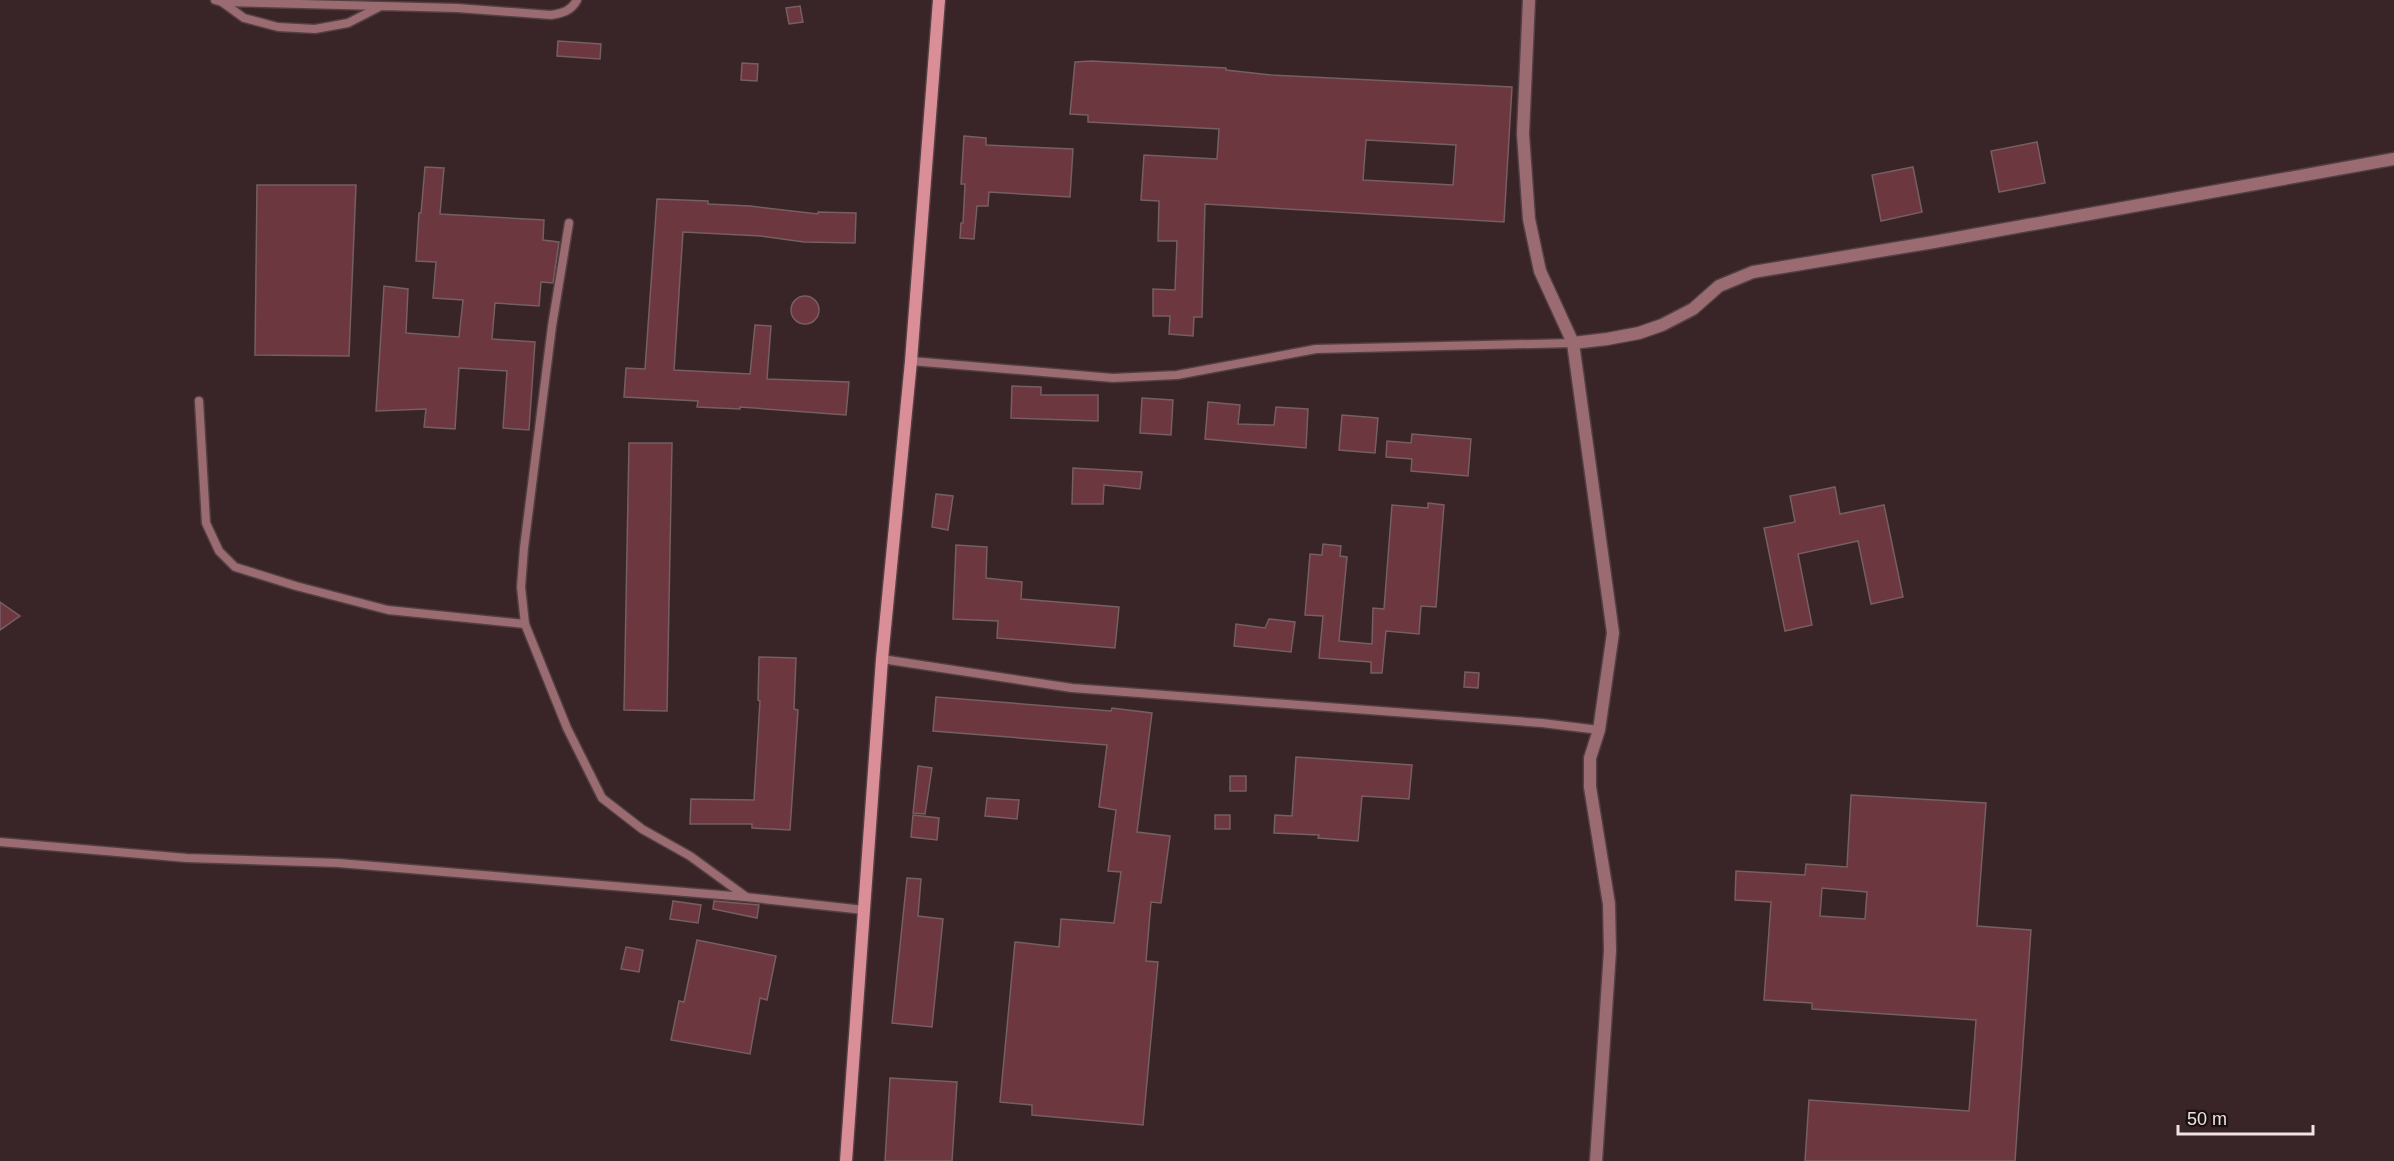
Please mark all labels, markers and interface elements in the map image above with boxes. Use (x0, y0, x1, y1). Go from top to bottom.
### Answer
scale bar (2178, 1098, 2313, 1136)
text: 50 m (2187, 1109, 2227, 1129)

